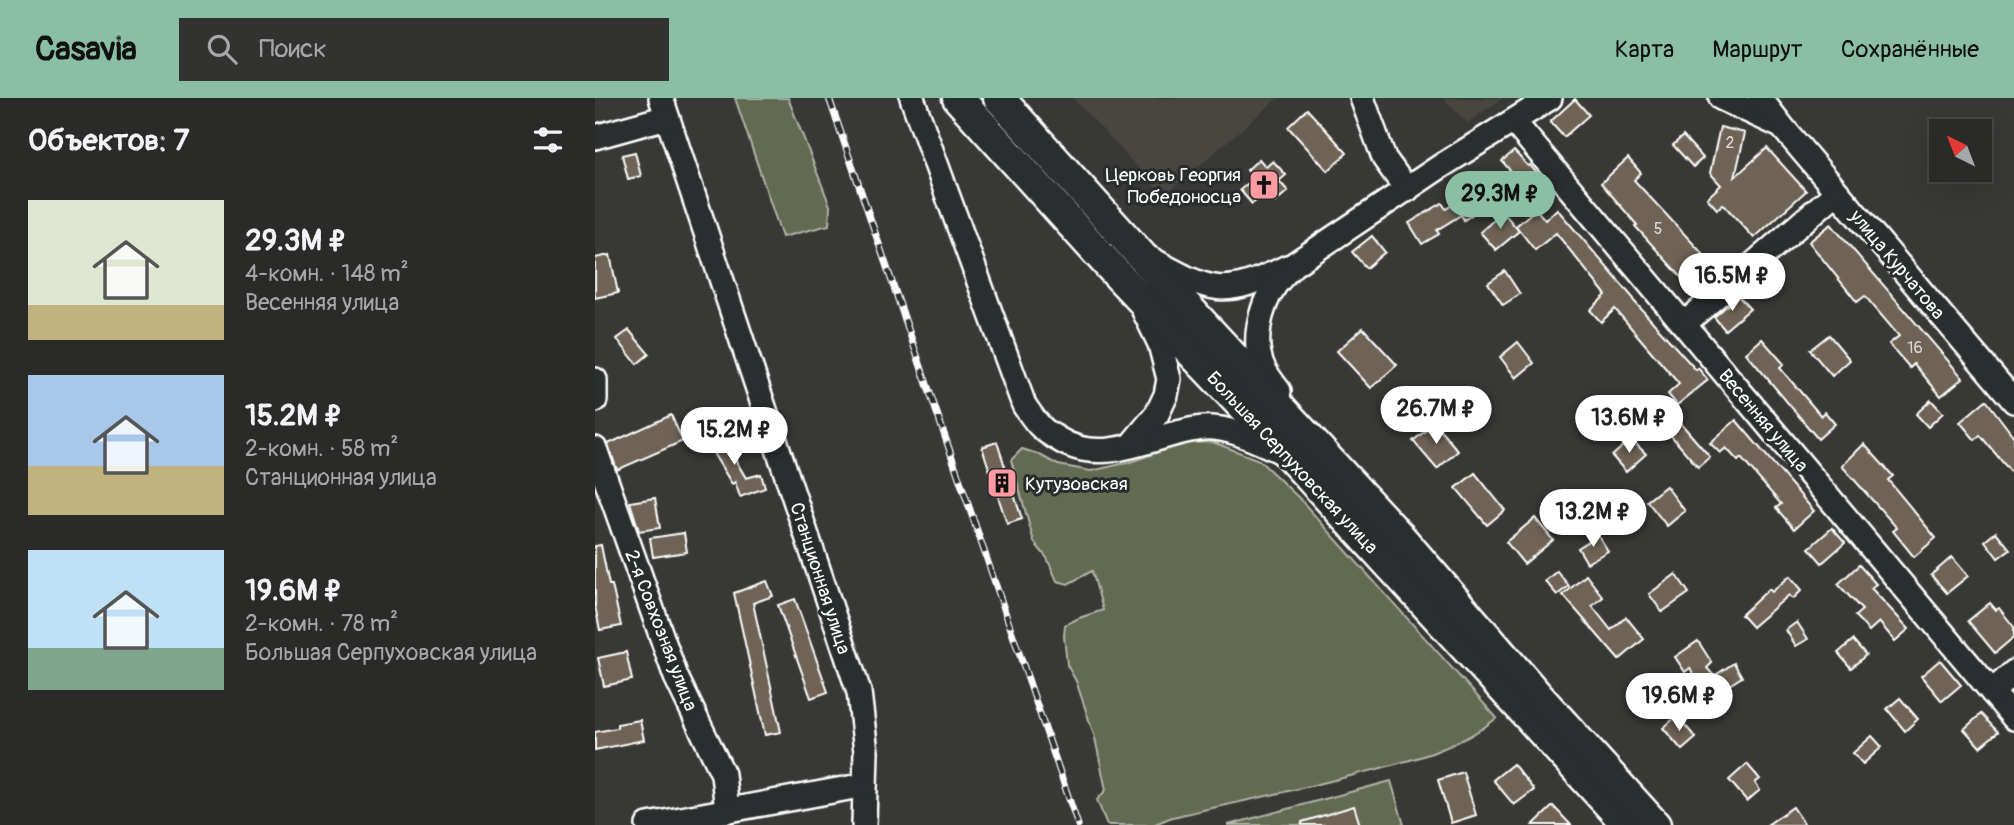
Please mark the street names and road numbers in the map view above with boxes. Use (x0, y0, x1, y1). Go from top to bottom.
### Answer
street label: улица Курчатова (1844, 204, 1950, 324)
street label: Весенняя улица (1713, 364, 1813, 477)
street label: Большая Серпуховская улица (1201, 366, 1383, 559)
street label: Станционная улица (784, 499, 856, 657)
street label: 2-я Совхозная улица (619, 546, 703, 714)

